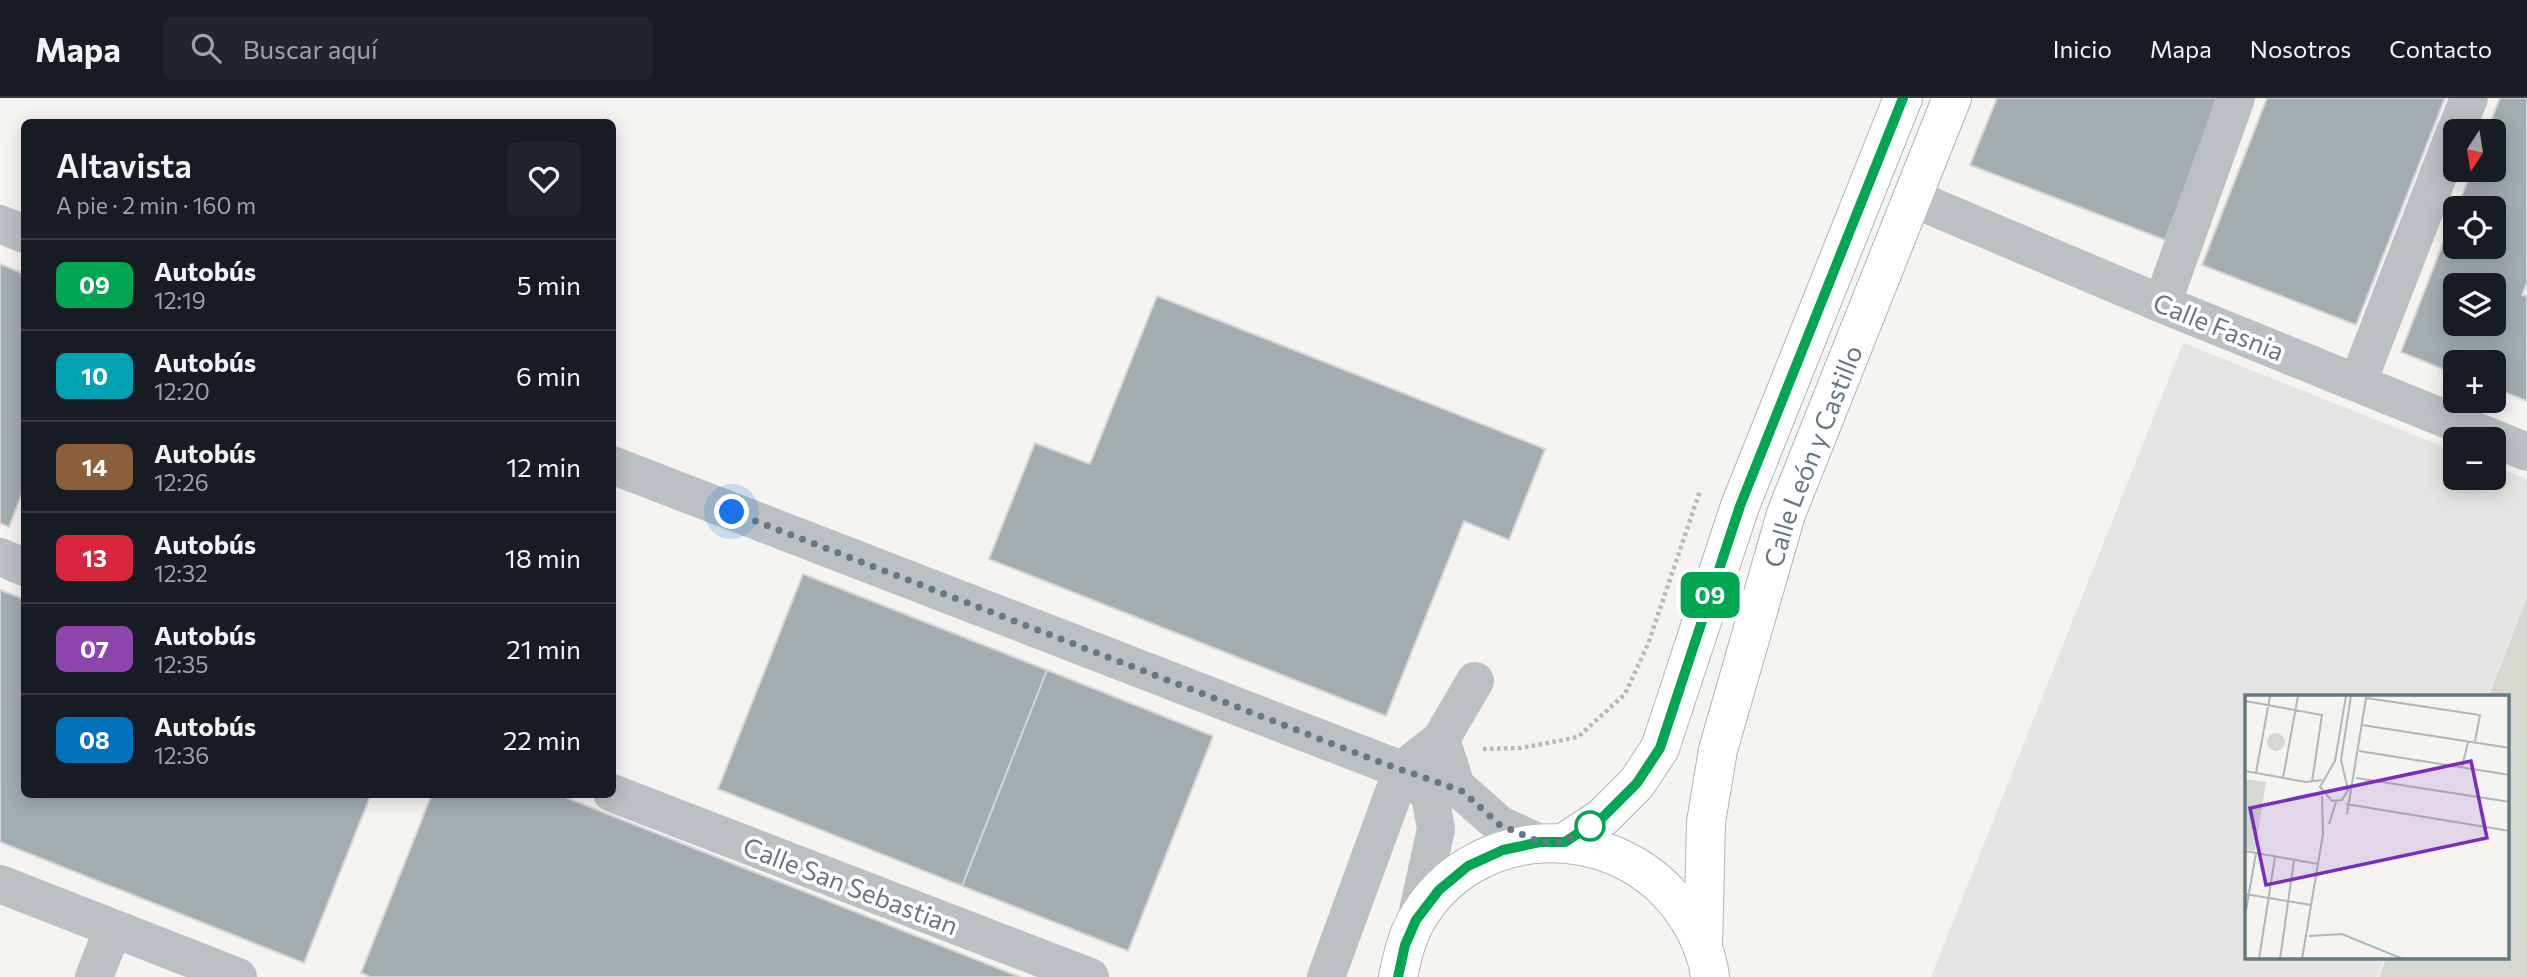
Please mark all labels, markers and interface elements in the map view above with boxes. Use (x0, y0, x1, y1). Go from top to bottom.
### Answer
search box (163, 17, 653, 80)
text: Mapa (35, 28, 121, 69)
icon: search (187, 29, 225, 67)
text: Buscar aquí (243, 33, 378, 64)
text: Inicio (2053, 34, 2112, 63)
text: Mapa (2150, 34, 2212, 63)
text: Nosotros (2250, 34, 2351, 63)
text: Contacto (2389, 34, 2492, 63)
north arrow (2443, 119, 2506, 182)
map controls (2443, 119, 2506, 490)
button: heart (507, 142, 581, 216)
text: Altavista (56, 144, 192, 185)
text: A pie · 2 min · 160 m (56, 191, 256, 219)
button: locate (2443, 196, 2506, 259)
text: Autobús (154, 255, 256, 286)
text: 5 min (517, 269, 581, 300)
text: 09 (79, 270, 110, 299)
button: layers (2443, 273, 2506, 336)
text: 12:19 (154, 286, 206, 314)
street label: Calle Fasnia (2149, 286, 2289, 366)
street label: Calle León y Castillo (1756, 340, 1867, 570)
text: Autobús (154, 346, 256, 377)
button: + (2443, 350, 2506, 413)
text: 6 min (516, 360, 581, 391)
text: 10 (81, 361, 108, 390)
text: 12:20 (154, 377, 210, 405)
button: − (2443, 427, 2506, 490)
text: Autobús (154, 437, 256, 468)
text: 12 min (506, 451, 581, 482)
text: 14 (82, 452, 107, 481)
text: 12:26 (154, 468, 209, 496)
your location (714, 494, 749, 529)
text: Autobús (154, 528, 256, 559)
text: 18 min (505, 542, 581, 573)
text: 13 (82, 543, 107, 572)
text: 12:32 (154, 559, 208, 587)
line badge: 09 (1678, 572, 1742, 618)
text: 09 (1695, 580, 1725, 609)
text: Autobús (154, 619, 256, 650)
text: 21 min (506, 633, 581, 664)
text: 07 (80, 634, 109, 663)
text: 12:35 (154, 650, 208, 678)
inset map (2245, 695, 2510, 960)
text: Autobús (154, 710, 256, 741)
text: 22 min (503, 724, 581, 755)
text: 08 (79, 725, 110, 754)
text: 12:36 (154, 741, 209, 769)
unlabelled marker (1575, 811, 1605, 841)
street label: Calle San Sebastian (739, 830, 963, 940)

